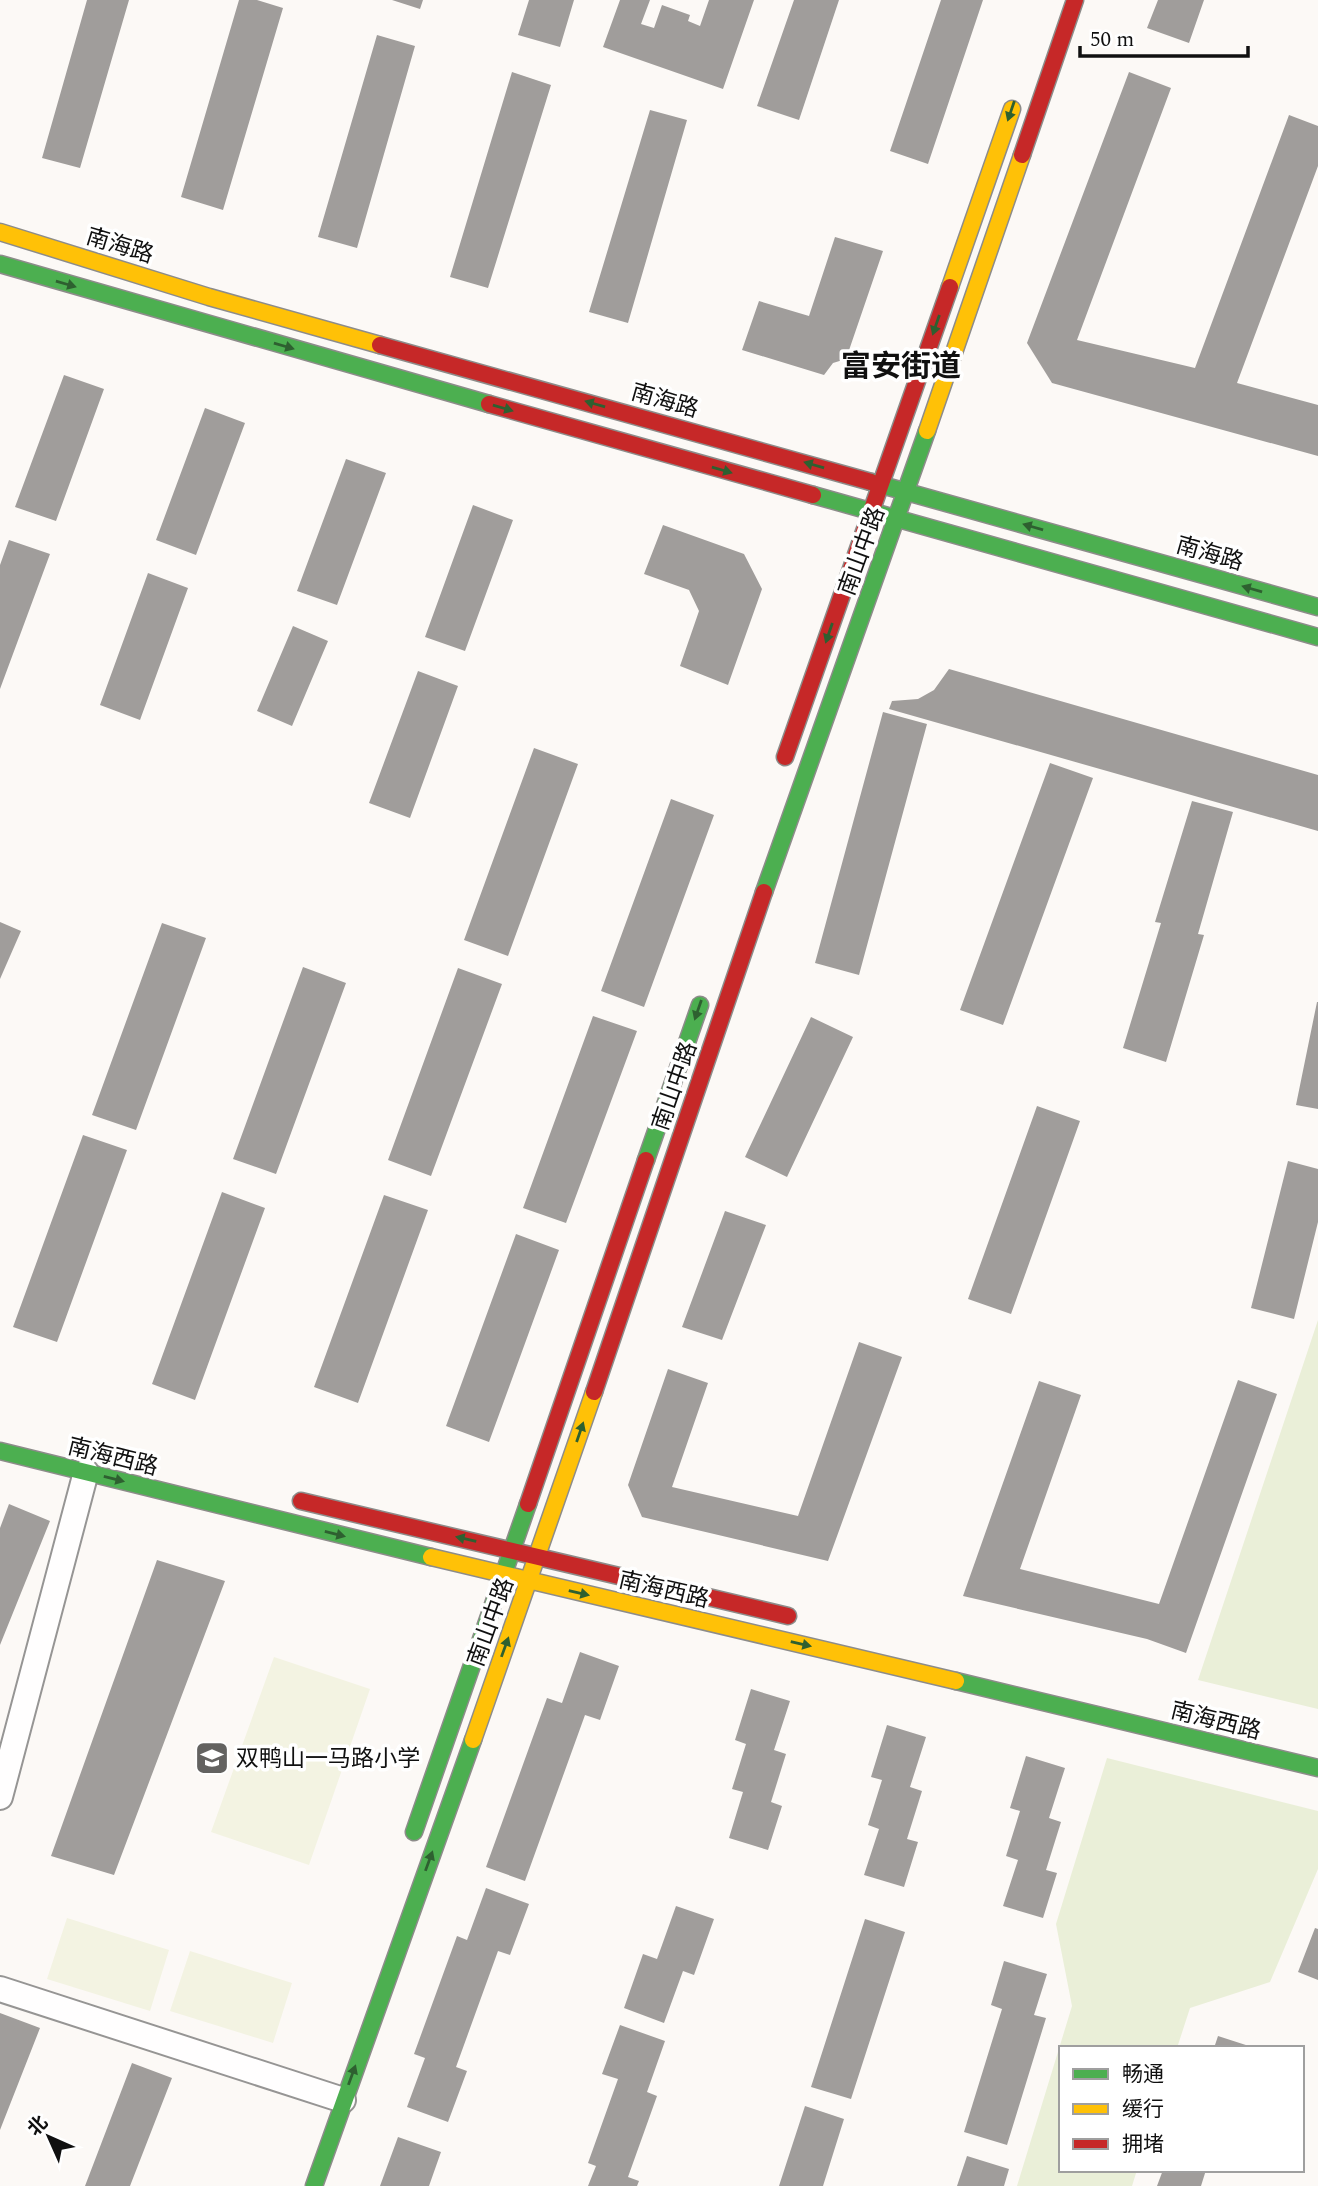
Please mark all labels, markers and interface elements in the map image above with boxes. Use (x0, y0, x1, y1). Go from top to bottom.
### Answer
scale bar (1080, 14, 1248, 58)
text: 50 m (1090, 24, 1134, 56)
one-way arrow (1005, 100, 1016, 121)
street label: 南海路 (81, 220, 158, 273)
one-way arrow (55, 279, 76, 289)
one-way arrow (930, 315, 941, 336)
one-way arrow (274, 342, 295, 352)
district label: 富安街道 (841, 344, 961, 390)
street label: 南海路 (627, 375, 703, 428)
one-way arrow (584, 398, 606, 409)
one-way arrow (492, 403, 514, 414)
one-way arrow (803, 459, 825, 470)
one-way arrow (712, 465, 733, 475)
street label: 南山中路 (830, 502, 895, 601)
one-way arrow (1023, 521, 1044, 531)
street label: 南海路 (1172, 528, 1248, 581)
one-way arrow (1242, 583, 1263, 593)
one-way arrow (823, 622, 834, 643)
one-way arrow (692, 999, 703, 1020)
street label: 南山中路 (644, 1037, 707, 1136)
one-way arrow (575, 1421, 586, 1442)
street label: 南海西路 (64, 1429, 162, 1486)
one-way arrow (103, 1474, 125, 1485)
one-way arrow (324, 1529, 346, 1540)
one-way arrow (455, 1533, 477, 1544)
street label: 南海西路 (615, 1563, 712, 1618)
street label: 南山中路 (459, 1573, 524, 1672)
one-way arrow (569, 1588, 591, 1599)
one-way arrow (500, 1636, 511, 1657)
one-way arrow (790, 1639, 812, 1650)
street label: 南海西路 (1167, 1693, 1265, 1750)
school or university icon: 双鸭山一马路小学 (193, 1739, 231, 1777)
place label: 双鸭山一马路小学 (236, 1742, 420, 1777)
one-way arrow (424, 1850, 435, 1871)
legend (1059, 2046, 1304, 2172)
text: 畅通 (1122, 2059, 1164, 2091)
one-way arrow (347, 2065, 358, 2086)
text: 缓行 (1122, 2094, 1164, 2126)
north arrow (14, 2102, 84, 2172)
text: 北 (21, 2109, 55, 2143)
text: 拥堵 (1122, 2129, 1164, 2161)

